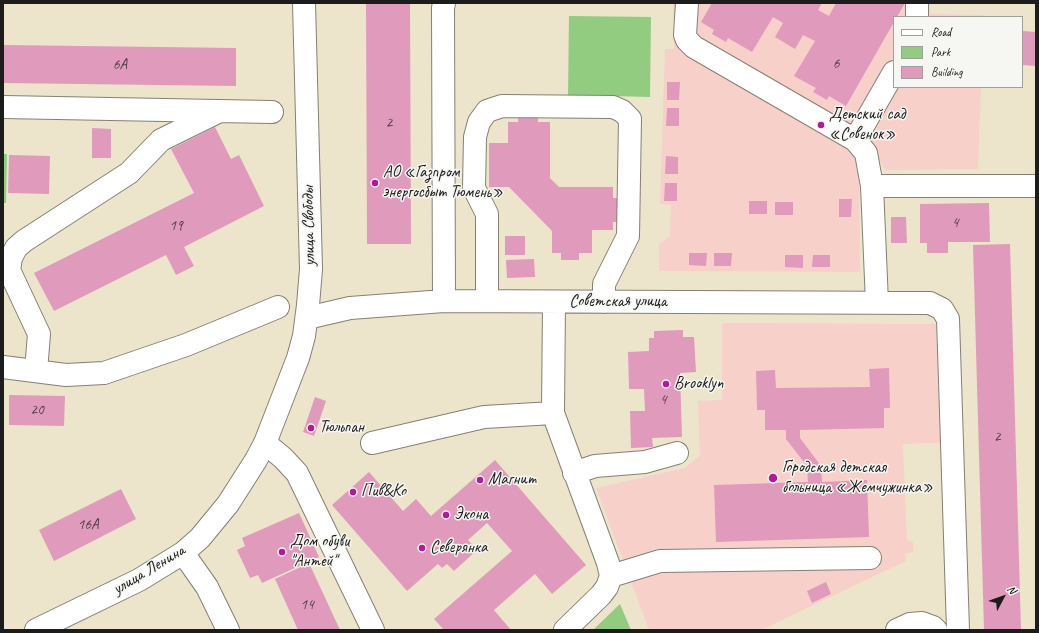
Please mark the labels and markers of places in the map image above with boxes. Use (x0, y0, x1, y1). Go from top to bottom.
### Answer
place label: Детский сад «Совенок» (829, 105, 905, 145)
marker: Детский сад «Совенок» (816, 120, 826, 130)
place label: АО «Газпром энергосбыт Тюмень» (383, 163, 503, 203)
marker: АО «Газпром энергосбыт Тюмень» (370, 178, 380, 188)
place label: Brooklyn (674, 374, 723, 394)
marker: Brooklyn (661, 379, 671, 389)
place label: Тюльпан (319, 418, 364, 438)
marker: Тюльпан (306, 423, 316, 433)
place label: Городская детская больница «Жемчужинка» (782, 458, 933, 498)
place label: Магнит (488, 470, 536, 490)
marker: Городская детская больница «Жемчужинка» (767, 472, 779, 484)
marker: Магнит (475, 475, 485, 485)
place label: Пив&Ко (361, 482, 406, 502)
marker: Пив&Ко (348, 487, 358, 497)
place label: Экона (454, 505, 488, 525)
marker: Экона (441, 510, 451, 520)
place label: Дом обуви "Антей" (290, 532, 349, 572)
place label: Северянка (430, 538, 487, 558)
marker: Северянка (417, 543, 427, 553)
marker: Дом обуви "Антей" (277, 547, 287, 557)

